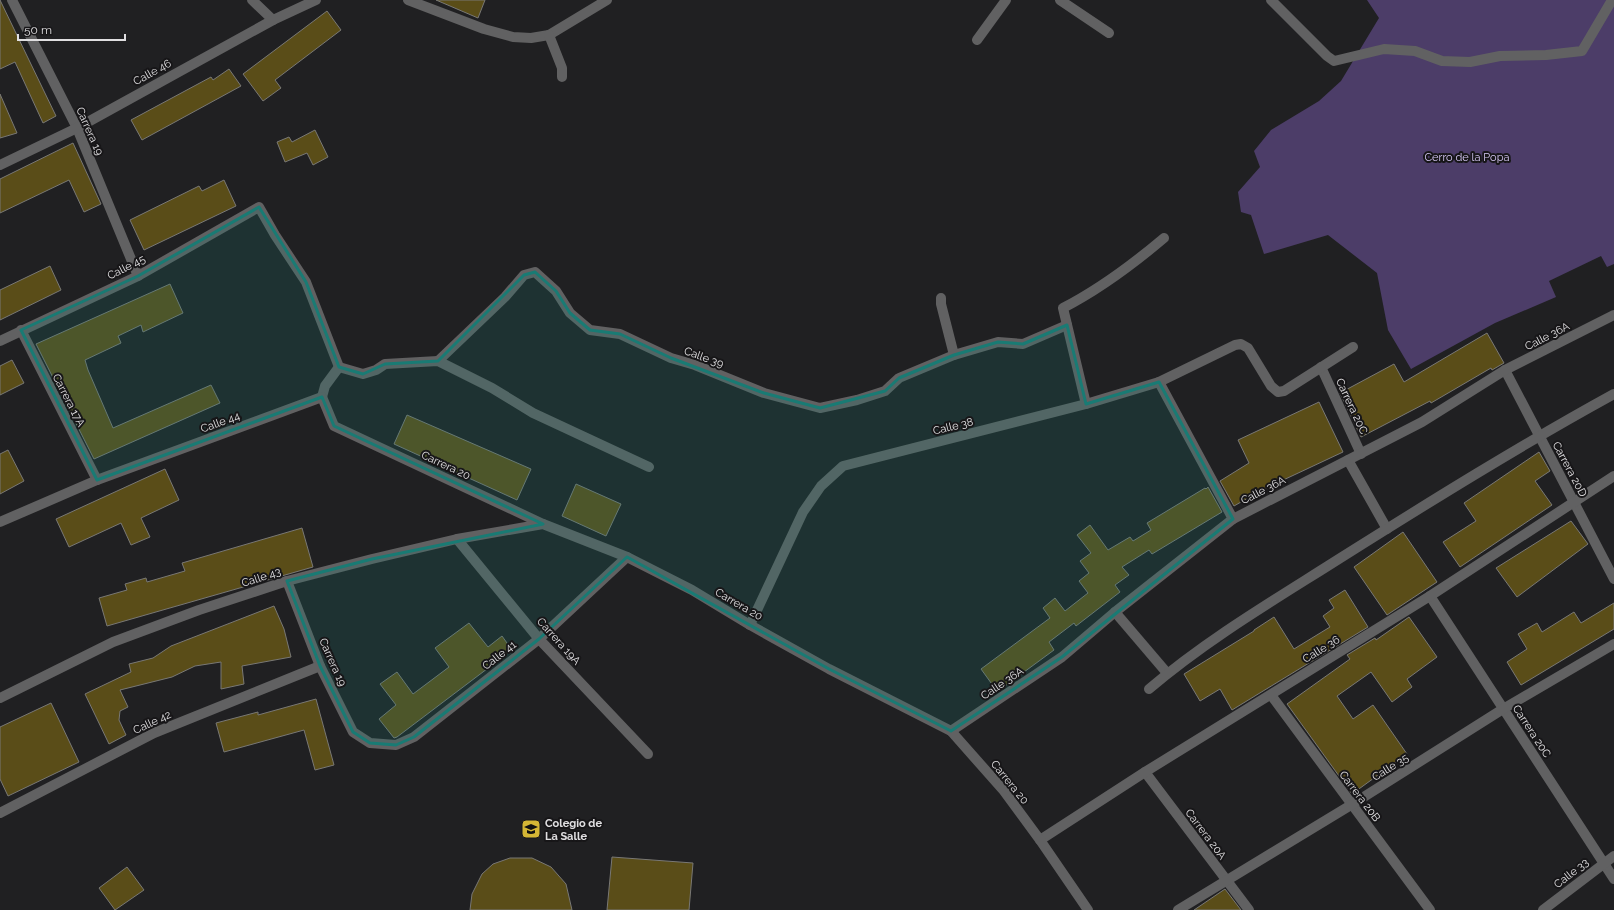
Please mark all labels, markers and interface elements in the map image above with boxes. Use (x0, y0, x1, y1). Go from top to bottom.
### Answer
scale bar (18, 16, 125, 42)
text: 50 m (24, 23, 52, 37)
street label: Calle 46 (131, 57, 174, 88)
street label: Carrera 19 (73, 105, 106, 157)
park label: Cerro de la Popa (1425, 151, 1509, 164)
street label: Calle 45 (105, 252, 147, 282)
street label: Calle 36A (1523, 319, 1572, 353)
street label: Calle 39 (682, 344, 725, 371)
street label: Carrera 17A (50, 372, 88, 429)
street label: Carrera 20C (1333, 376, 1370, 437)
street label: Calle 44 (199, 409, 242, 436)
street label: Calle 38 (932, 415, 975, 438)
street label: Carrera 20D (1550, 439, 1590, 499)
street label: Carrera 20 (419, 448, 473, 483)
street label: Calle 36A (1239, 473, 1288, 507)
street label: Calle 43 (240, 565, 283, 590)
street label: Carrera 20 (713, 586, 765, 623)
street label: Carrera 19A (534, 615, 583, 668)
street label: Calle 36 (1300, 633, 1343, 666)
street label: Carrera 19 (316, 636, 349, 688)
street label: Calle 41 (480, 638, 519, 673)
street label: Calle 36A (979, 664, 1027, 702)
street label: Carrera 20C (1510, 702, 1554, 760)
street label: Calle 42 (131, 708, 174, 737)
street label: Calle 35 (1370, 751, 1411, 784)
street label: Carrera 20 (988, 758, 1031, 807)
street label: Carrera 20B (1336, 768, 1383, 824)
street label: Carrera 20A (1182, 806, 1229, 863)
place label: Colegio de La Salle (545, 817, 602, 843)
school or university icon: Colegio de La Salle (520, 818, 542, 840)
street label: Calle 33 (1551, 856, 1591, 891)

